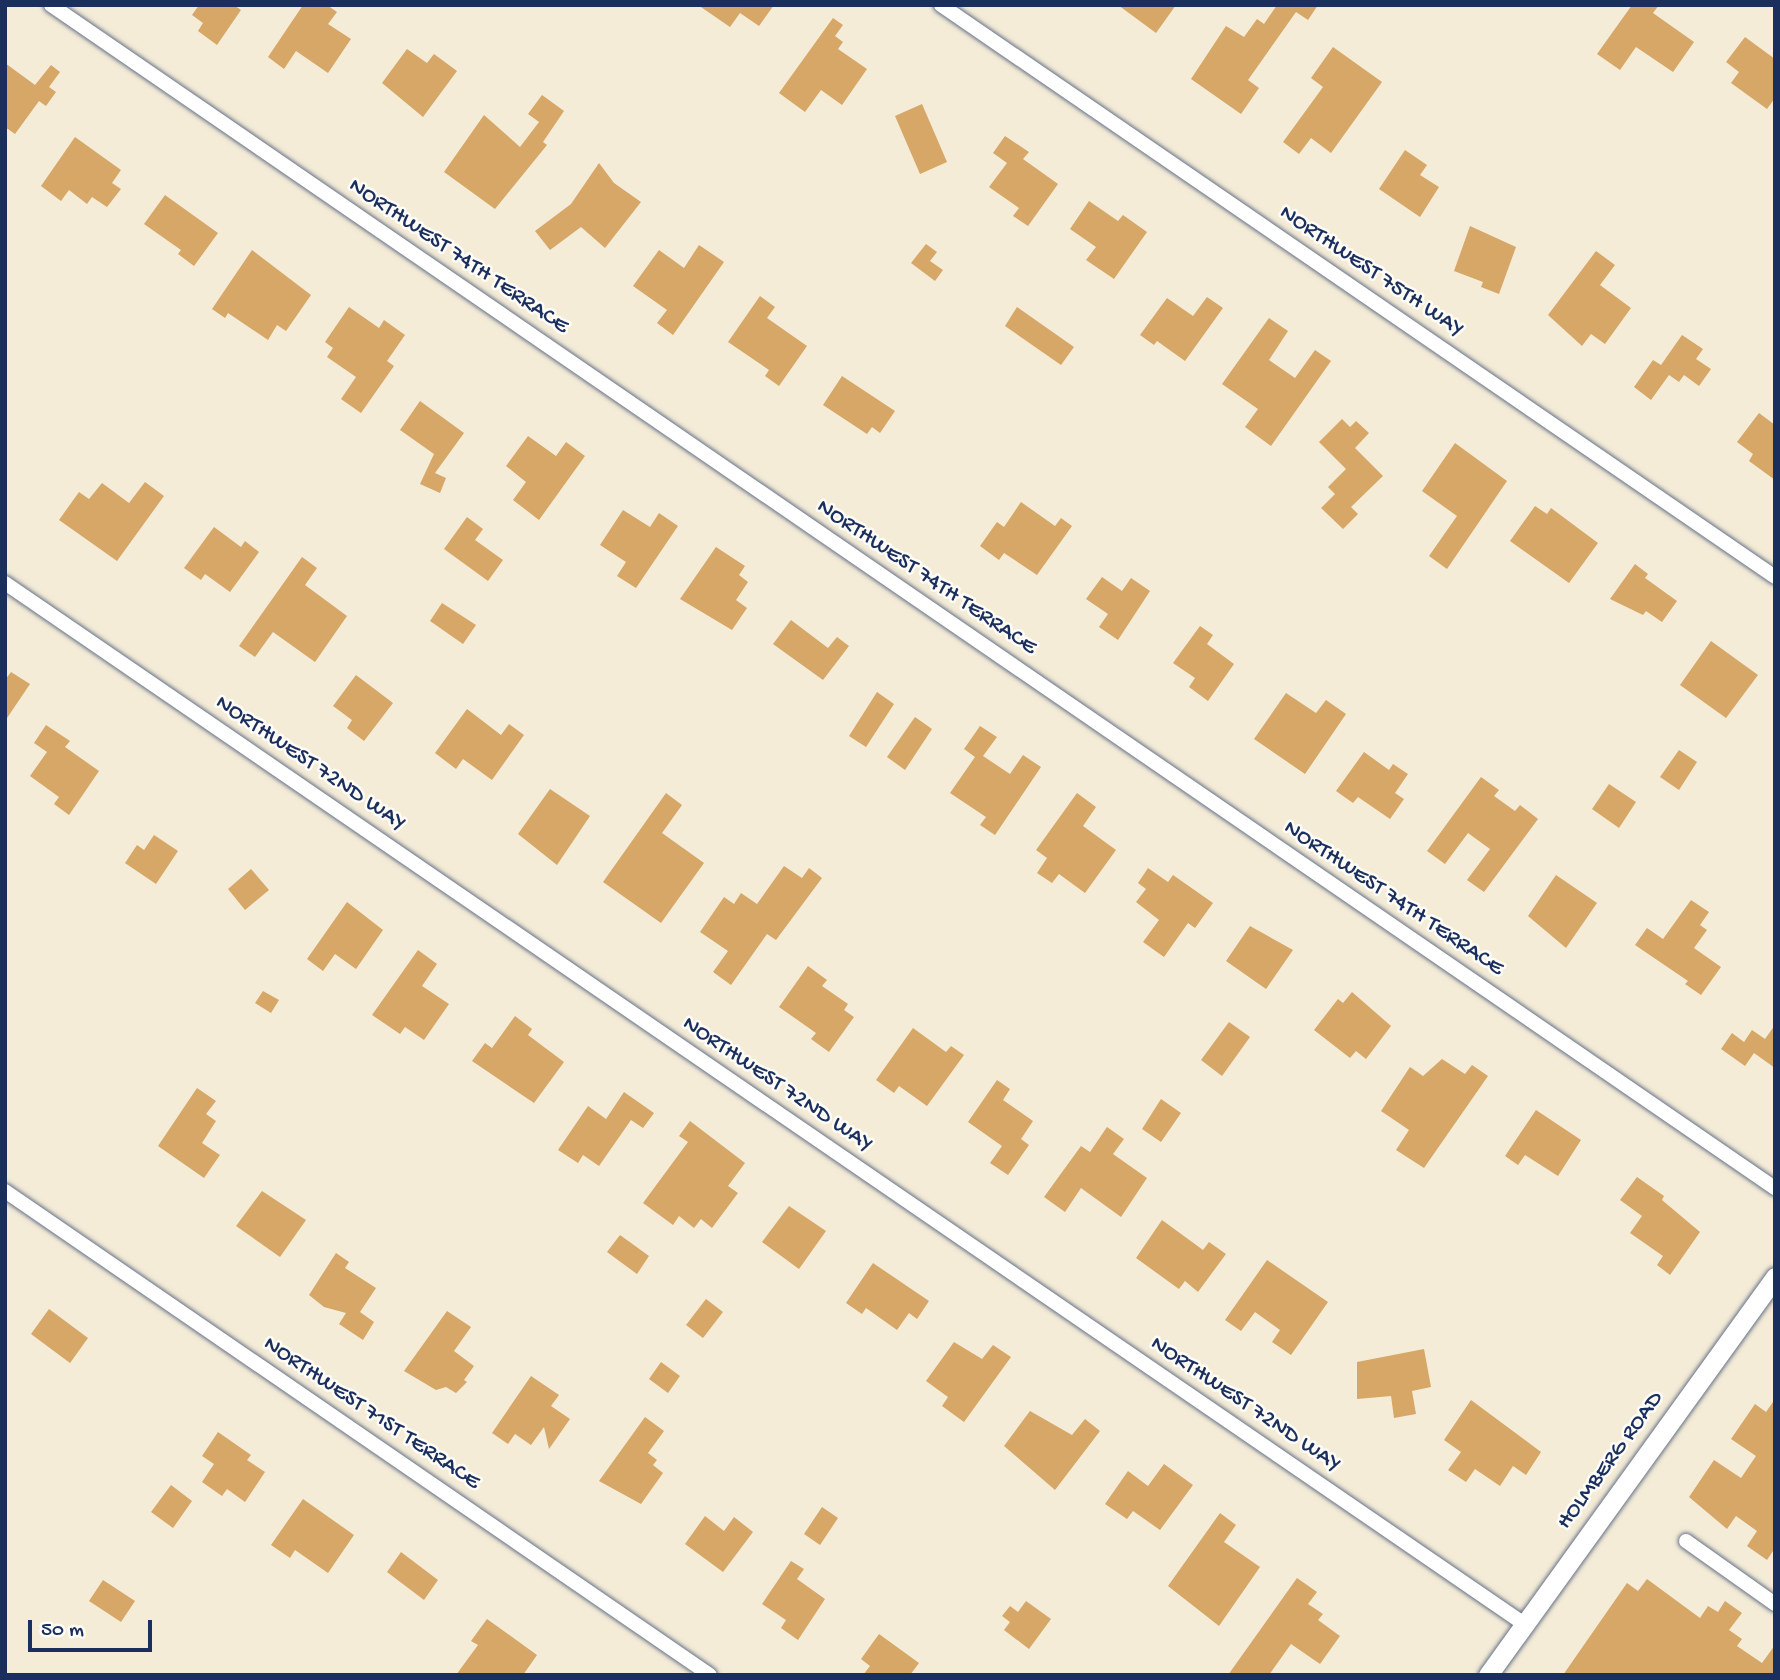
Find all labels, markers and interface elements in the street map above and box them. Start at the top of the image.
street label: NORTHWEST 74TH TERRACE [343,173,573,341]
street label: NORTHWEST 75TH WAY [1273,200,1469,344]
street label: NORTHWEST 74TH TERRACE [811,494,1041,662]
street label: NORTHWEST 72ND WAY [209,690,411,838]
street label: NORTHWEST 74TH TERRACE [1278,815,1508,983]
street label: NORTHWEST 72ND WAY [676,1011,878,1159]
street label: NORTHWEST 71ST TERRACE [257,1331,485,1497]
street label: NORTHWEST 72ND WAY [1144,1331,1346,1479]
street label: HOLMBERG ROAD [1552,1387,1670,1535]
scale bar [32,1606,156,1650]
text: 50 m [41,1619,84,1644]

